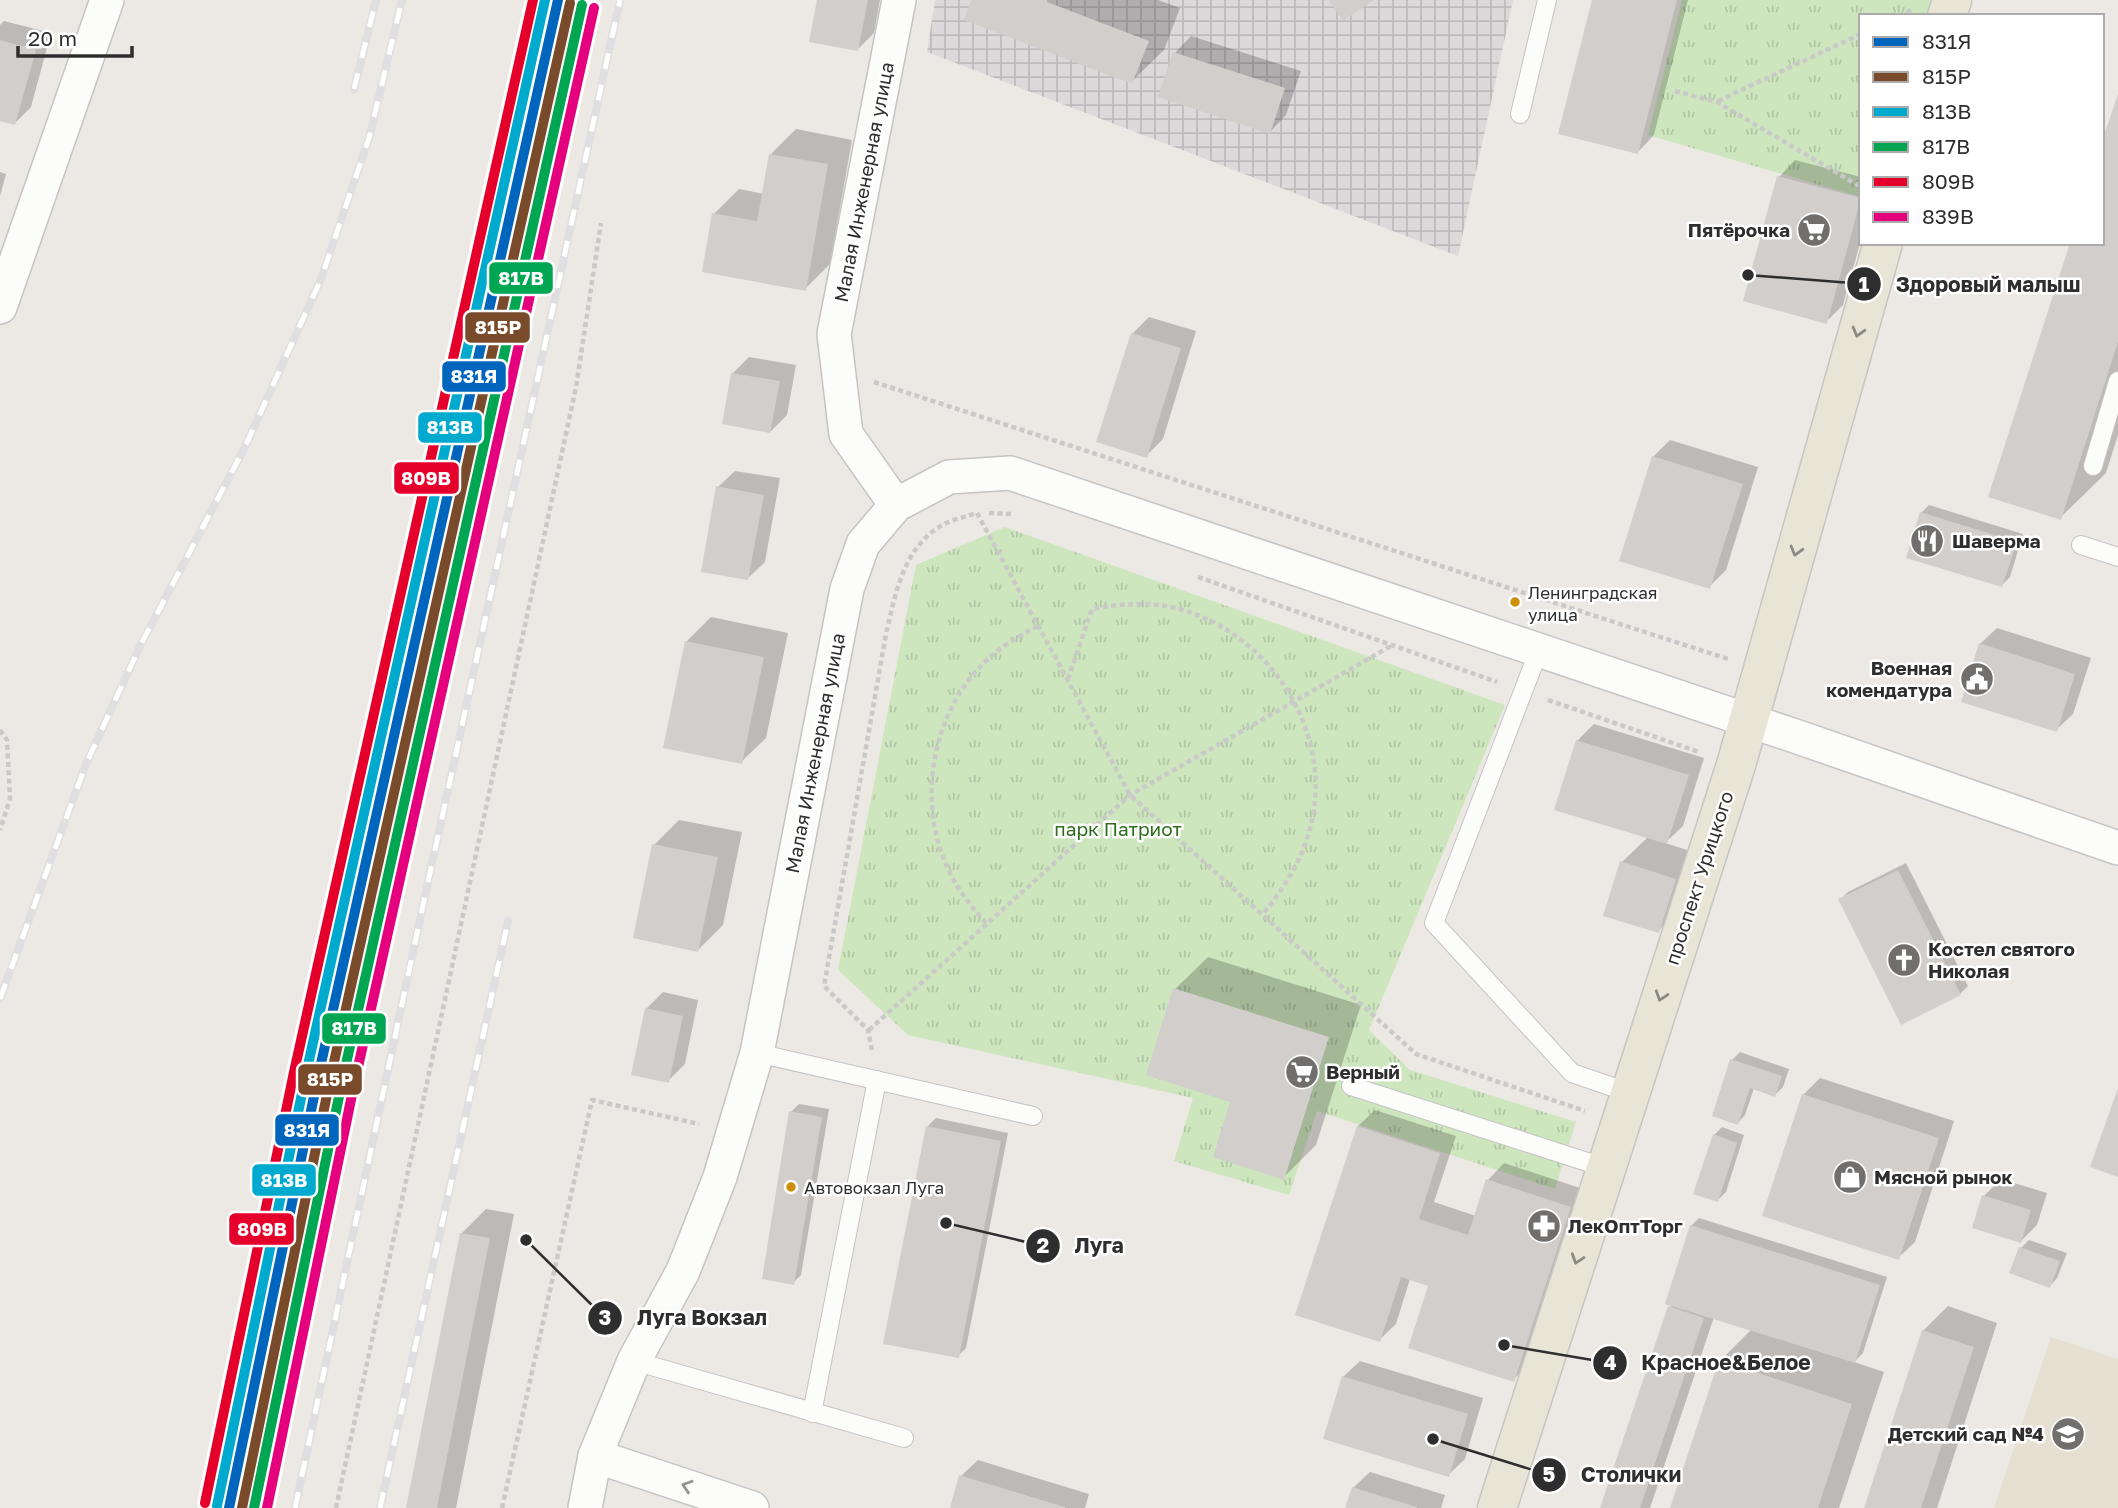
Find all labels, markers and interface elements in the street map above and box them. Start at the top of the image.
scale bar [18,14,131,58]
legend [1859,14,2104,245]
text: 20 m [28,25,77,51]
text: 831Я [1922,28,1972,54]
street label: Малая Инженерная улица [829,60,898,304]
text: 815Р [1922,63,1971,89]
text: 813В [1922,98,1971,124]
text: 817В [1922,133,1970,159]
text: 809В [1922,168,1975,194]
text: 839В [1922,203,1974,229]
supermarket icon: Пятёрочка [1795,211,1833,249]
place label: Пятёрочка [1688,218,1790,241]
line badge: 817В [488,261,554,295]
callout: Здоровый малыш [1846,263,2094,305]
text: 817В [498,266,544,289]
text: 1 [1859,271,1870,297]
text: Здоровый малыш [1896,271,2080,297]
line badge: 815Р [464,311,531,344]
text: 815Р [475,315,521,338]
one-way arrow [1851,326,1866,338]
line badge: 831Я [441,360,507,393]
text: 831Я [451,364,497,387]
line badge: 813В [417,411,483,444]
text: 813В [427,415,473,438]
line badge: 809В [393,461,460,495]
text: 809В [401,466,451,489]
restaurant icon: Шаверма [1908,522,1946,560]
place label: Шаверма [1952,529,2041,552]
one-way arrow [1789,545,1804,557]
place label: Ленинградская улица [1528,582,1657,625]
marker: Ленинградская улица [1508,595,1522,609]
street label: Малая Инженерная улица [780,631,849,875]
place label: Военная комендатура [1826,656,1952,701]
public building icon: Военная комендатура [1958,660,1996,698]
street label: проспект Урицкого [1660,788,1737,968]
park label: парк Патриот [1054,817,1182,840]
place label: Костел святого Николая [1928,937,2075,982]
church icon: Костел святого Николая [1885,941,1923,979]
one-way arrow [1655,989,1670,1001]
line badge: 817В [321,1012,387,1045]
text: 817В [331,1016,377,1039]
supermarket icon: Верный [1283,1053,1321,1091]
place label: Верный [1326,1060,1400,1083]
line badge: 815Р [297,1063,363,1096]
text: 815Р [307,1067,353,1090]
line badge: 831Я [274,1113,340,1147]
text: 831Я [284,1118,330,1141]
shop icon: Мясной рынок [1831,1158,1869,1196]
line badge: 813В [251,1163,317,1197]
place label: Мясной рынок [1874,1165,2012,1188]
text: 813В [261,1168,307,1191]
place label: Автовокзал Луга [804,1177,944,1198]
marker: Автовокзал Луга [784,1180,798,1194]
pharmacy icon: ЛекОптТорг [1525,1207,1563,1245]
line badge: 809В [228,1212,295,1246]
place label: ЛекОптТорг [1568,1214,1683,1237]
text: 809В [237,1217,287,1240]
callout: Луга [1025,1225,1138,1267]
text: 2 [1037,1232,1050,1258]
text: Луга [1074,1232,1124,1258]
one-way arrow [1570,1253,1585,1265]
callout: Луга Вокзал [588,1297,781,1339]
text: 3 [599,1304,611,1330]
text: Луга Вокзал [637,1304,767,1330]
callout: Красное&Белое [1592,1342,1824,1384]
text: 4 [1603,1349,1617,1375]
text: Красное&Белое [1641,1349,1811,1375]
school or university icon: Детский сад №4 [2049,1415,2087,1453]
place label: Детский сад №4 [1888,1422,2044,1445]
callout: Столички [1532,1454,1695,1496]
text: 5 [1543,1461,1556,1487]
text: Столички [1581,1461,1681,1487]
one-way arrow [682,1480,694,1495]

